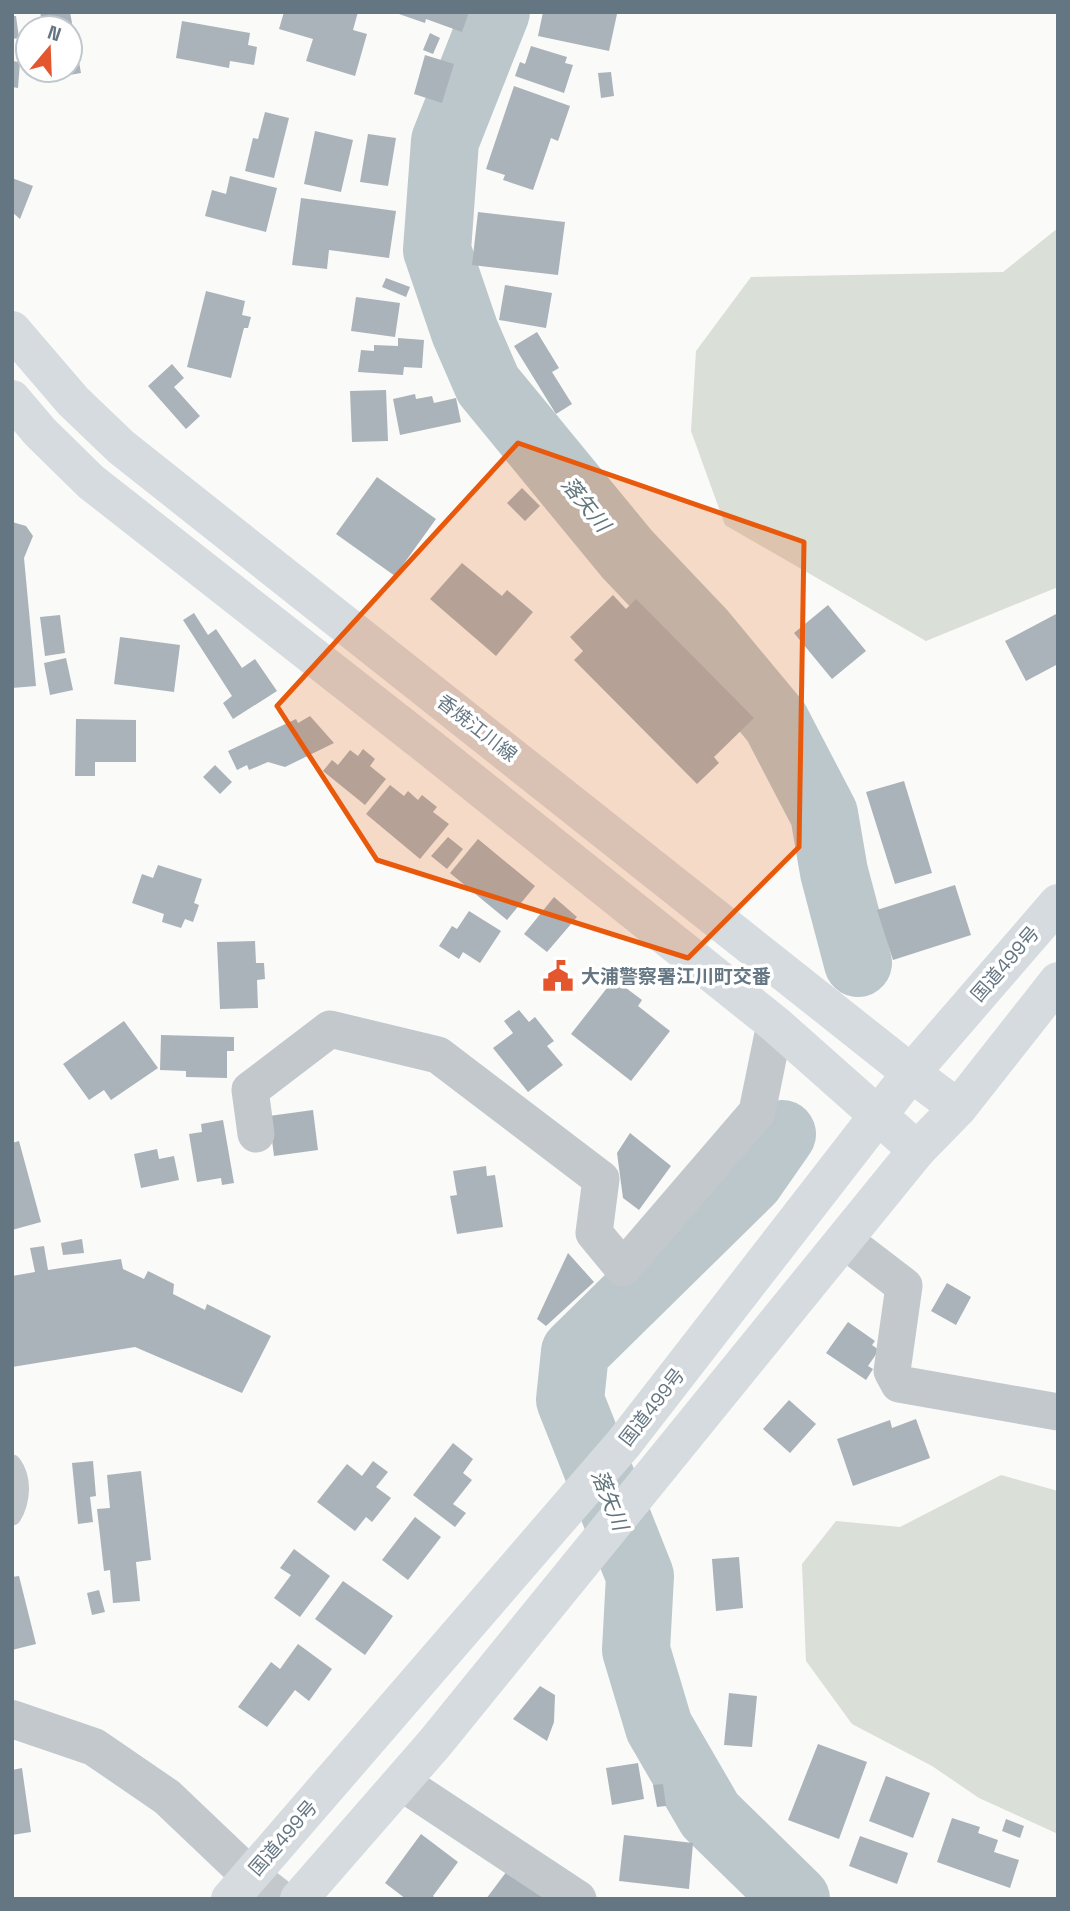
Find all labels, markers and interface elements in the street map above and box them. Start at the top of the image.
north arrow [14,14,84,84]
text: N [44,20,64,47]
water label: 落矢川 [556,471,618,539]
street label: 香焼江川線 [432,689,522,767]
street label: 国道499号 [965,921,1045,1007]
public building icon: 大浦警察署江川町交番 [541,959,575,993]
place label: 大浦警察署江川町交番 [581,964,771,989]
street label: 国道499号 [614,1363,690,1451]
water label: 落矢川 [586,1466,635,1536]
street label: 国道499号 [243,1795,323,1881]

